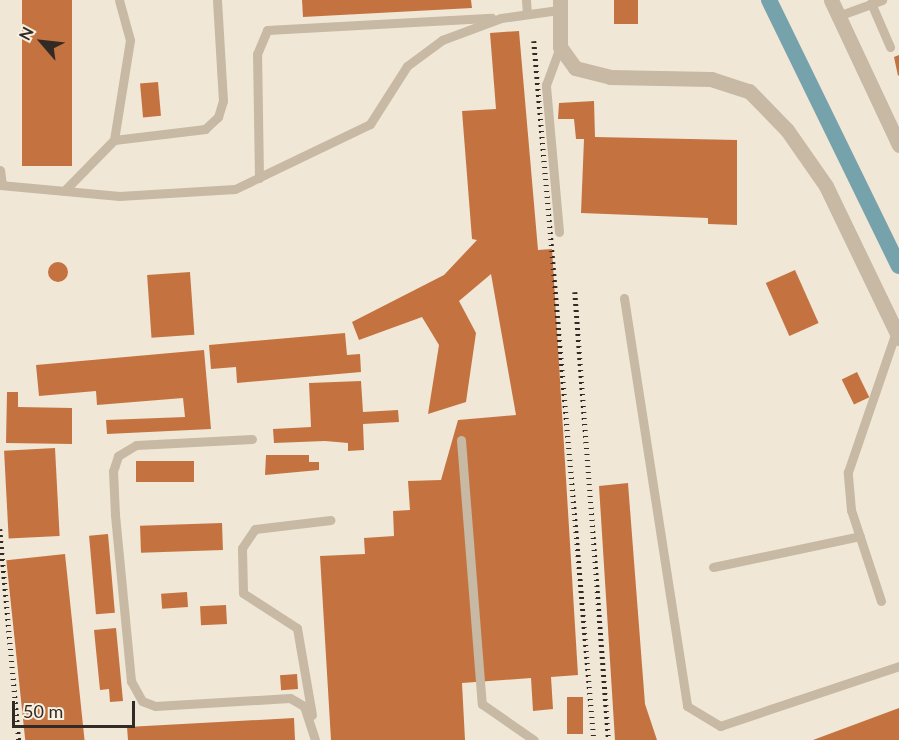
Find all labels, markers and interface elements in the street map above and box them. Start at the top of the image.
north arrow [12,12,72,72]
text: N [14,23,37,43]
scale bar [15,689,138,727]
text: 50 m [23,700,63,722]

